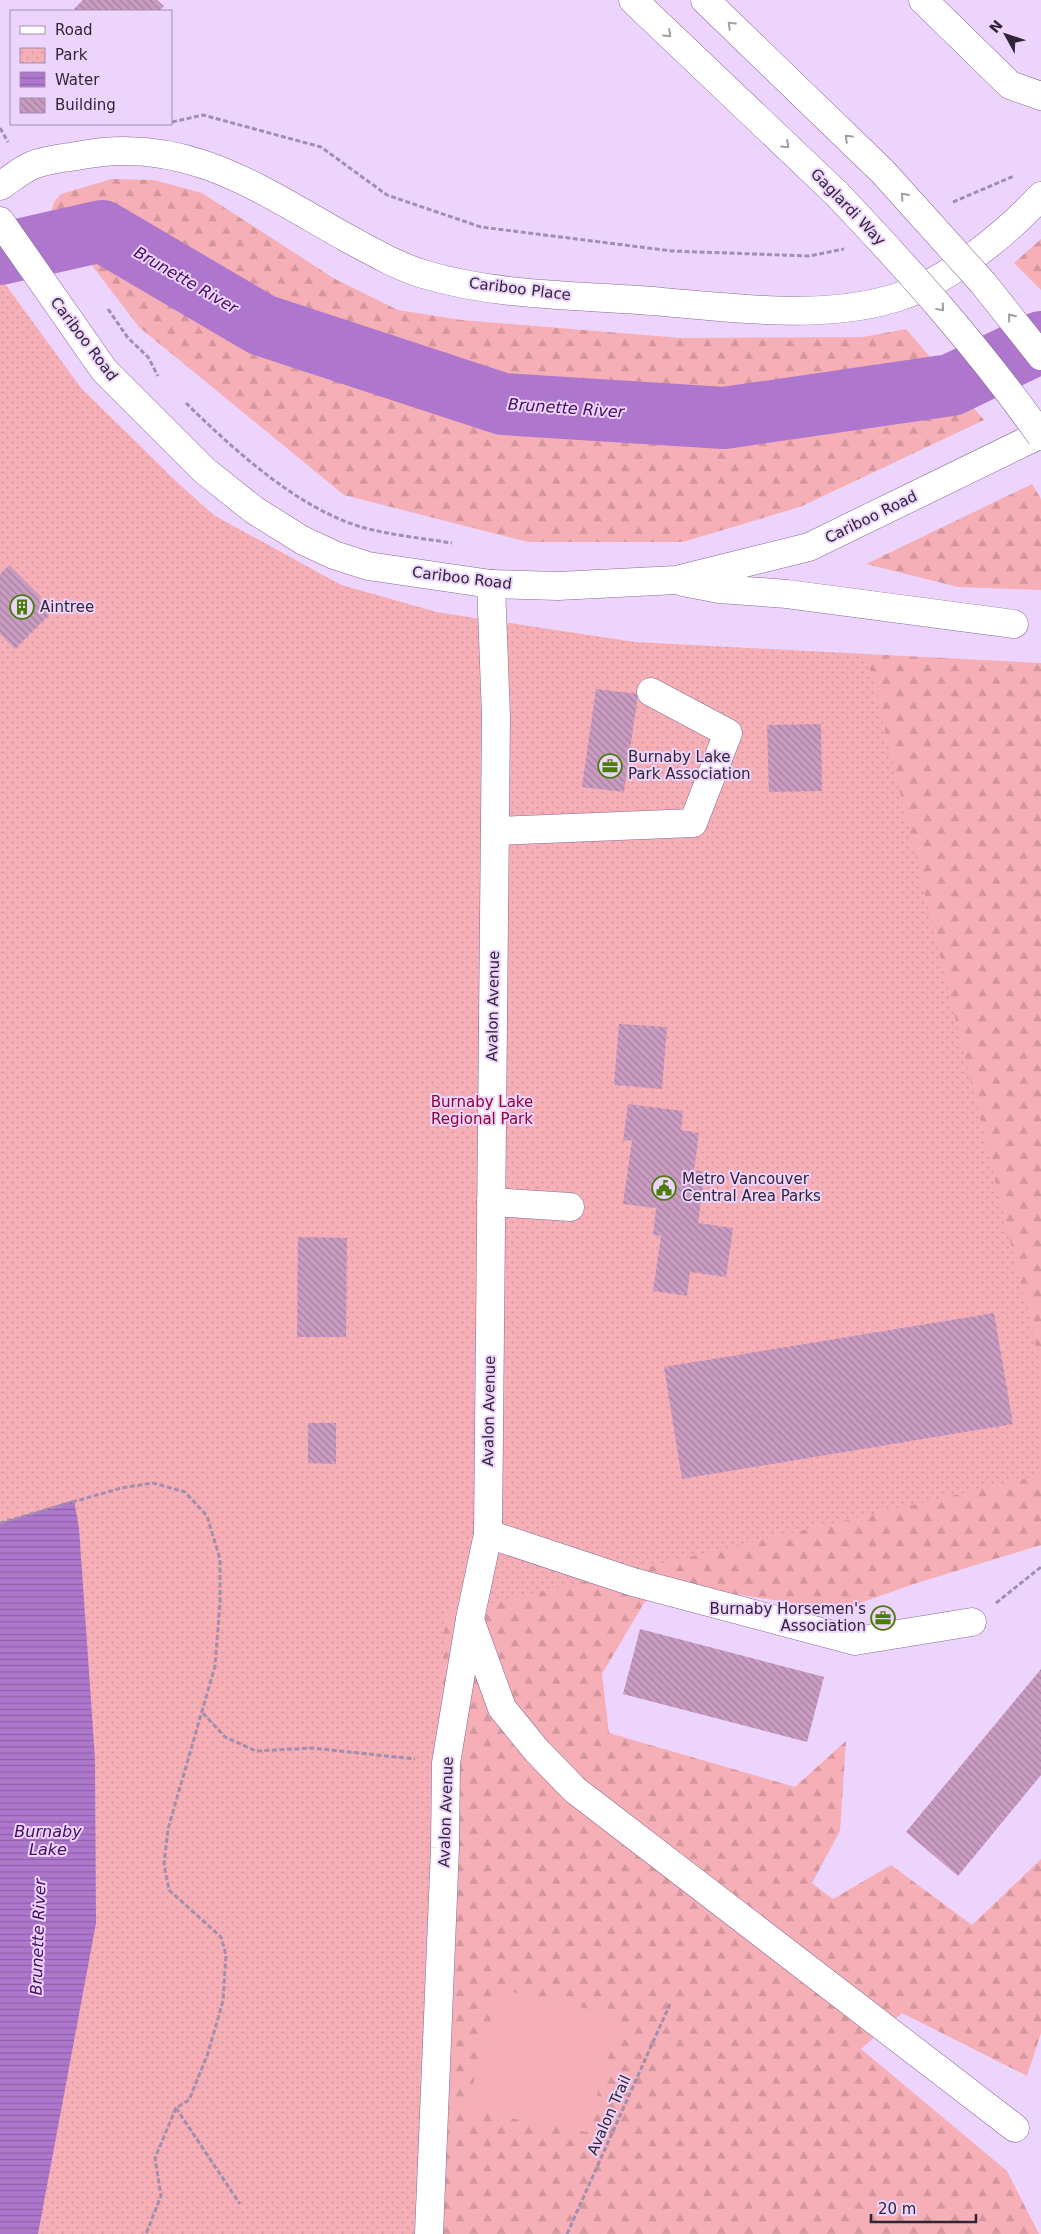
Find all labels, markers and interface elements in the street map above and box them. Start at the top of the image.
legend [10,10,172,125]
north arrow [981,10,1031,60]
text: N [986,17,1006,36]
text: Road [55,21,93,39]
one-way arrow [728,22,737,31]
one-way arrow [662,28,671,37]
text: Park [55,46,88,64]
text: Water [55,71,100,89]
text: Building [55,96,116,114]
one-way arrow [844,135,853,144]
one-way arrow [780,139,789,148]
street label: Gaglardi Way [807,165,889,249]
one-way arrow [901,192,910,201]
water label: Brunette River [131,243,242,318]
street label: Cariboo Place [468,274,572,304]
street label: Cariboo Road [47,294,121,384]
one-way arrow [935,302,944,311]
one-way arrow [1008,314,1017,323]
water label: Brunette River [507,394,626,422]
street label: Cariboo Road [822,487,920,547]
street label: Cariboo Road [411,563,513,593]
building icon: Aintree [9,594,35,620]
place label: Aintree [40,598,94,616]
place label: Burnaby Lake Park Association [628,748,751,783]
office icon: Burnaby Lake Park Association [597,753,623,779]
street label: Avalon Avenue [483,950,503,1062]
park label: Burnaby Lake Regional Park [431,1093,533,1128]
place label: Metro Vancouver Central Area Parks [682,1170,821,1205]
public building icon: Metro Vancouver Central Area Parks [651,1175,677,1201]
street label: Avalon Avenue [479,1355,499,1467]
place label: Burnaby Horsemen's Association [709,1600,866,1635]
office icon: Burnaby Horsemen's Association [870,1605,896,1631]
street label: Avalon Avenue [435,1756,457,1868]
water label: Burnaby Lake [14,1822,82,1859]
water label: Brunette River [26,1877,50,1996]
street label: Avalon Trail [583,2072,635,2158]
scale bar [871,2192,976,2224]
text: 20 m [878,2200,916,2218]

